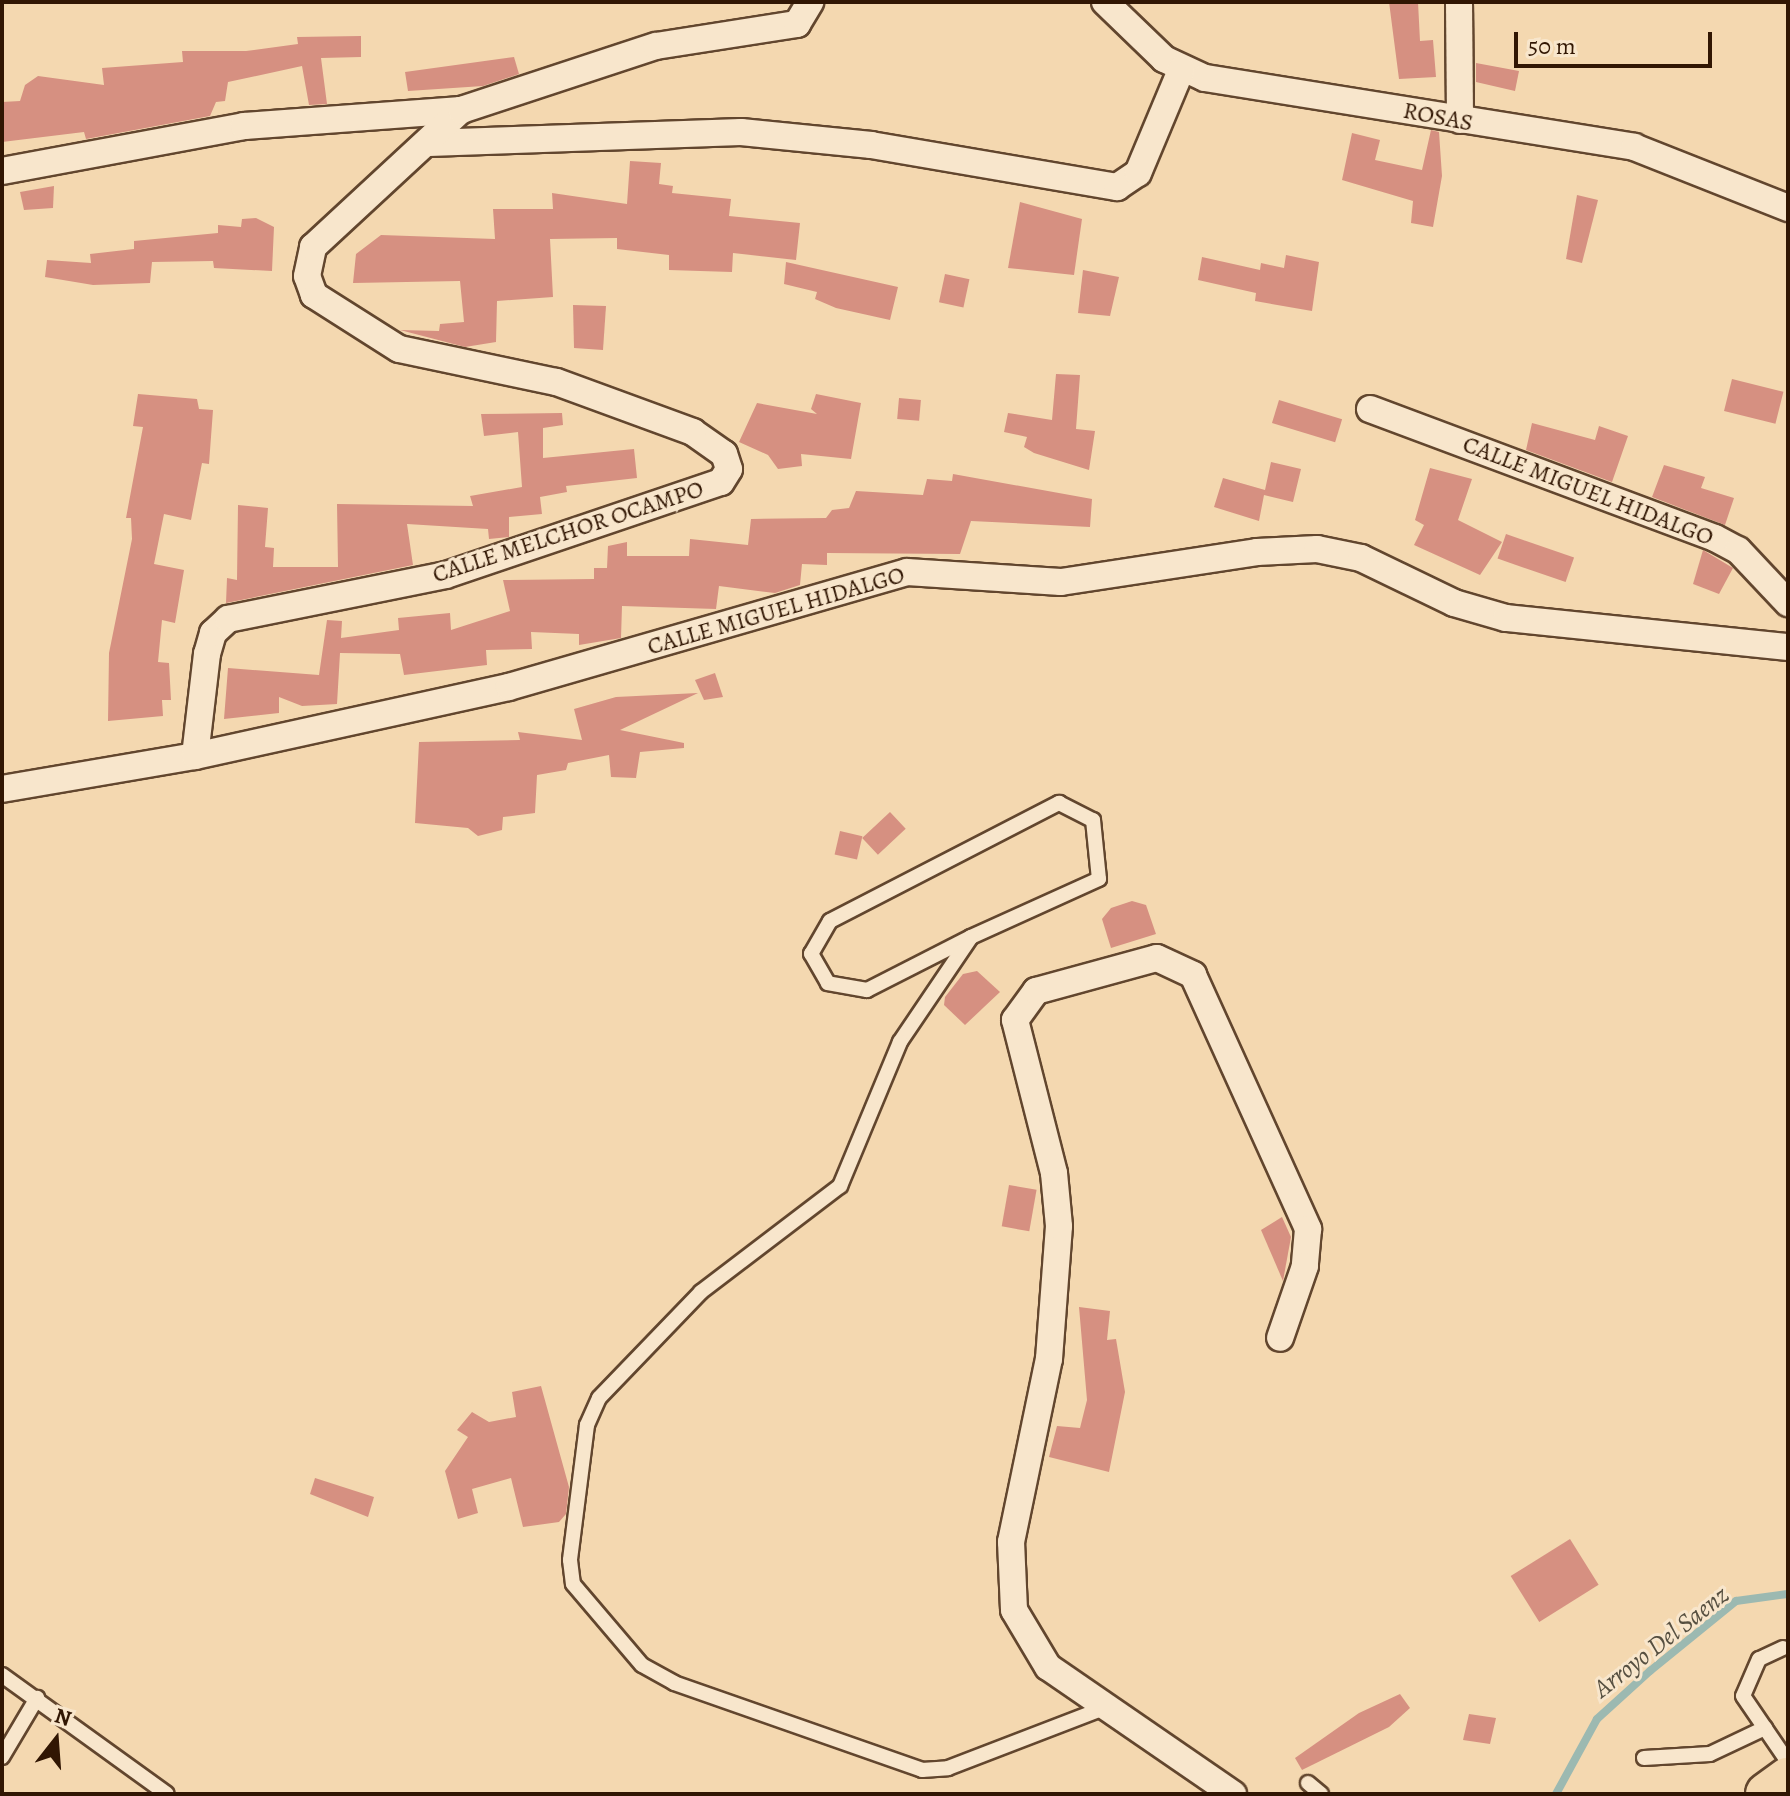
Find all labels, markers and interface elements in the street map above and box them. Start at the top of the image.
scale bar [1518,16,1716,66]
text: 50 m [1528,30,1576,62]
street label: ROSAS [1401,96,1475,138]
street label: CALLE MIGUEL HIDALGO [1459,430,1717,552]
street label: CALLE MELCHOR OCAMPO [429,475,707,589]
street label: CALLE MIGUEL HIDALGO [644,560,908,662]
water label: Arroyo Del Saenz [1587,1580,1735,1704]
north arrow [16,1700,96,1780]
text: N [51,1700,75,1734]

